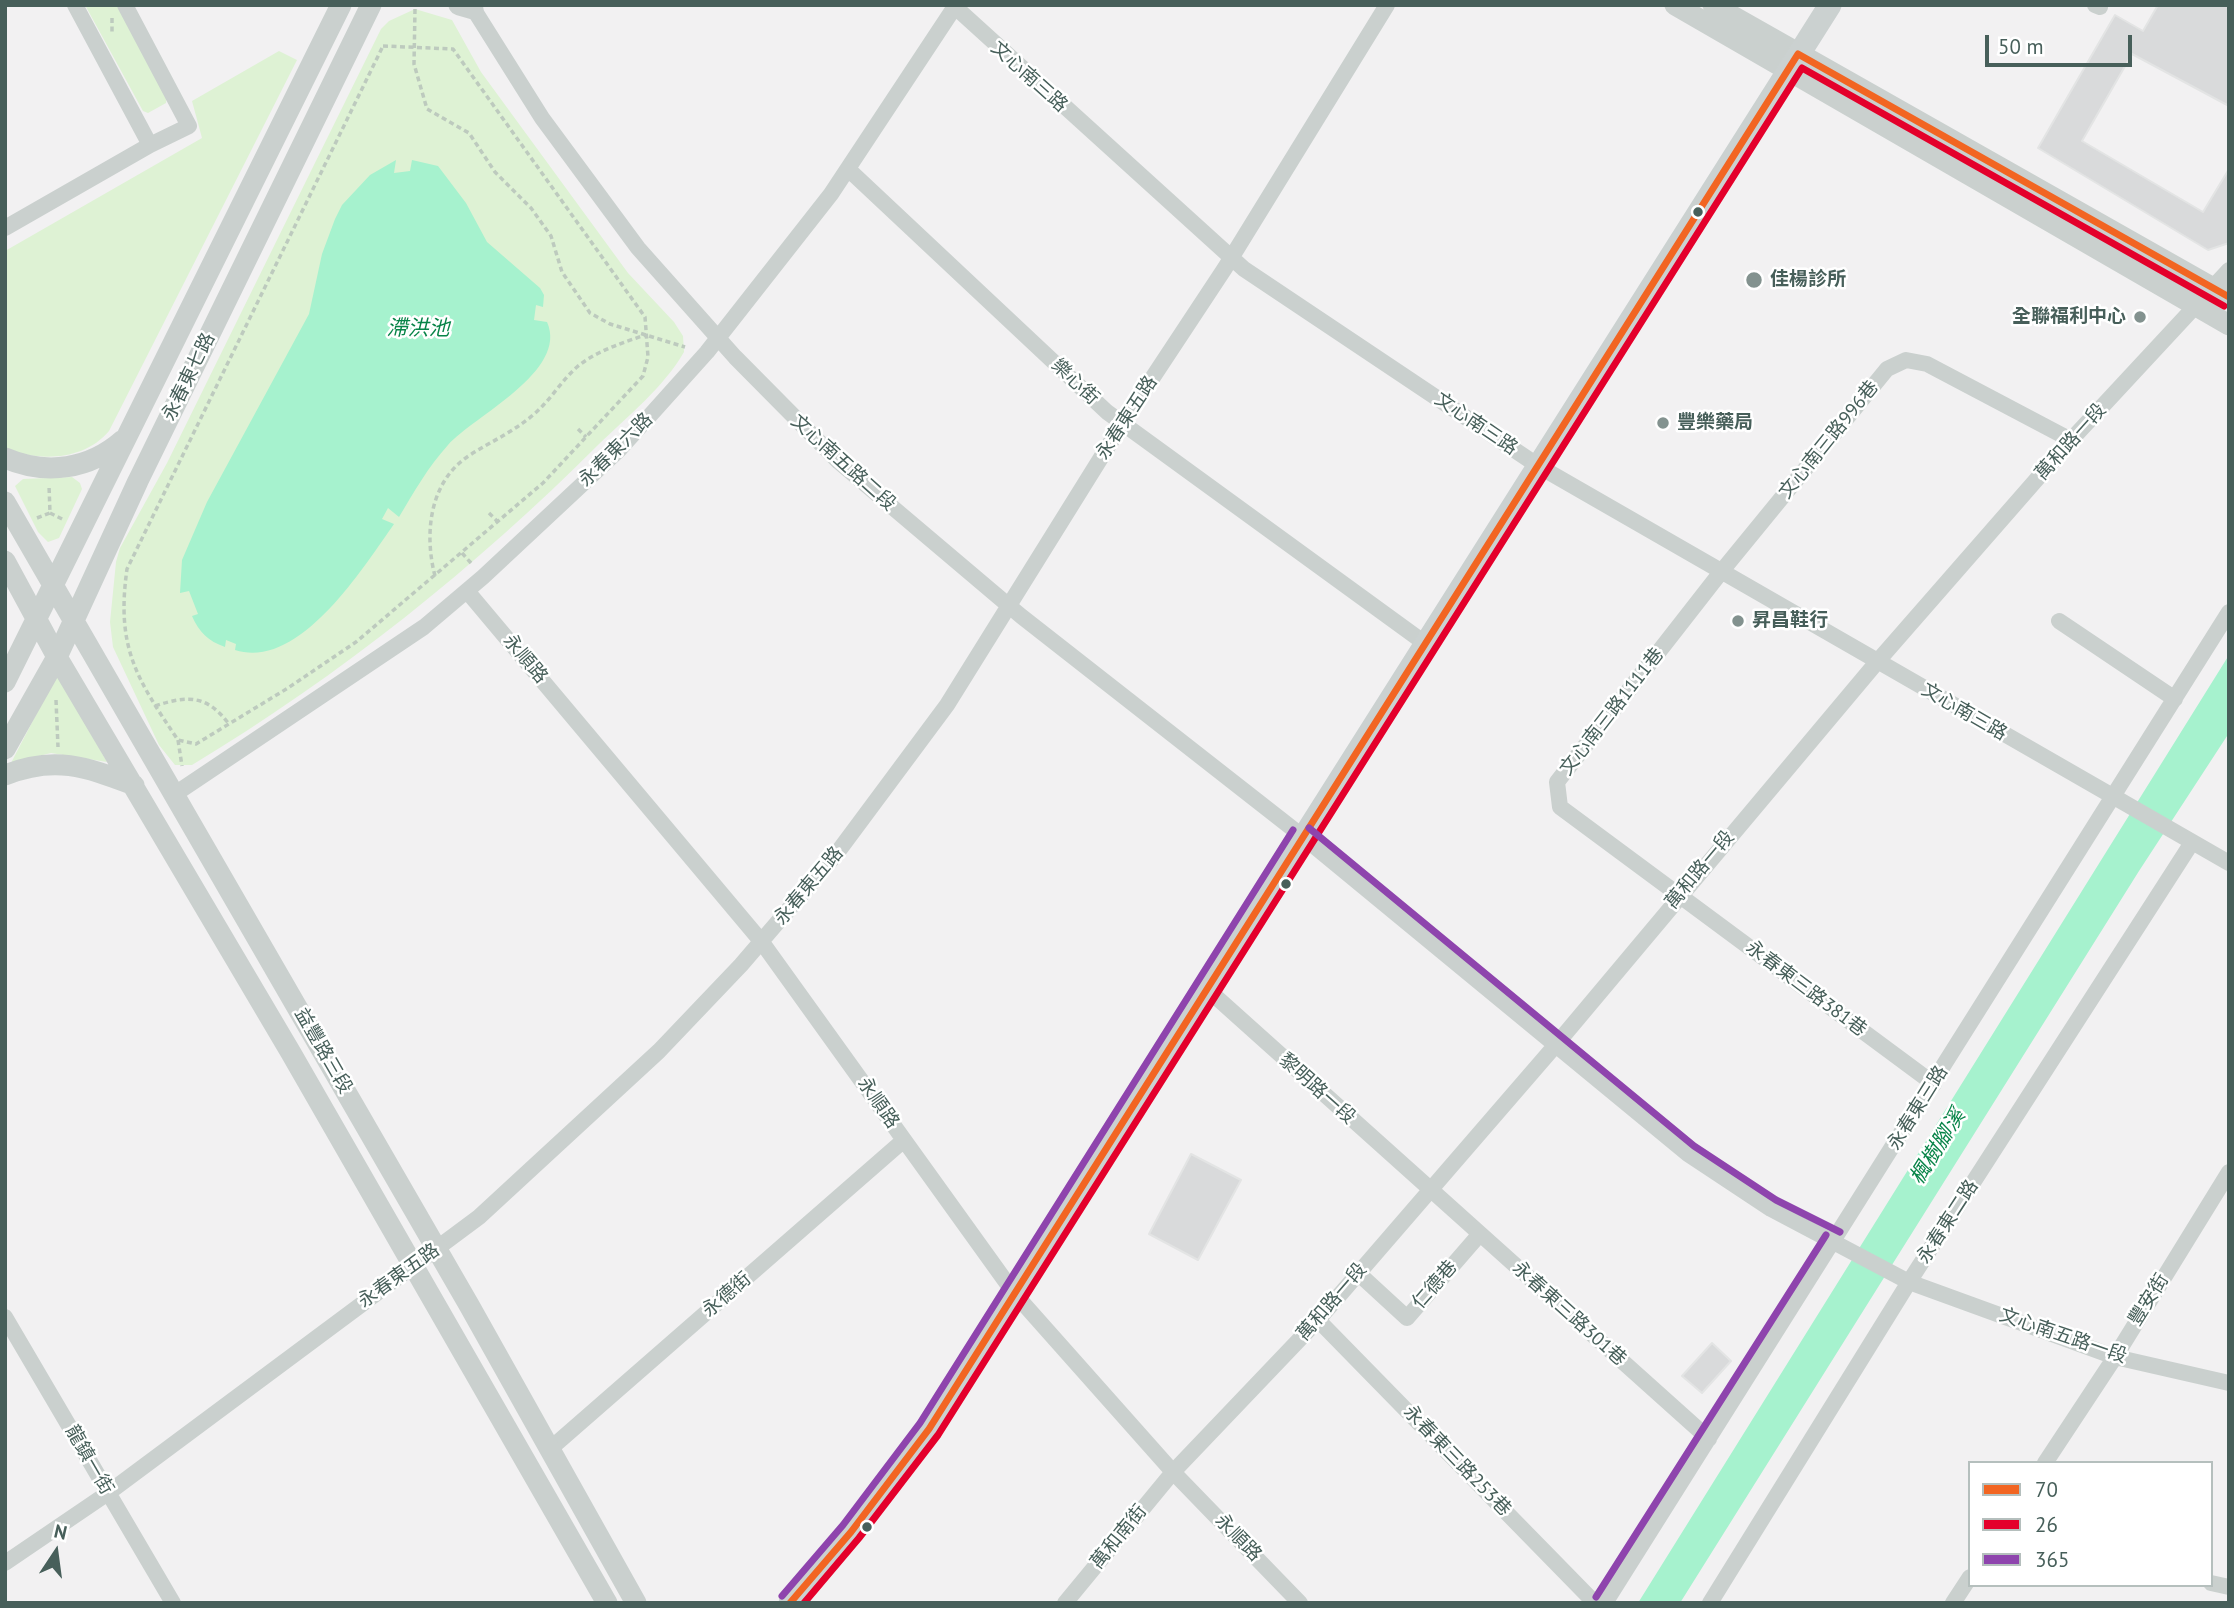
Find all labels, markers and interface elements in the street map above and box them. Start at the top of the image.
scale bar [1989,21,2136,65]
text: 50 m [1998,33,2044,60]
street label: 文心南三路 [986,37,1072,117]
unlabelled marker [1691,205,1705,219]
place label: 佳楊診所 [1770,269,1846,291]
marker: 佳楊診所 [1744,270,1764,290]
place label: 全聯福利中心 [2012,306,2126,328]
marker: 全聯福利中心 [2132,309,2148,325]
water label: 滯洪池 [387,316,449,342]
street label: 永春東七路 [158,329,220,425]
street label: 樂心街 [1046,354,1104,410]
street label: 永春東五路 [1092,372,1162,464]
street label: 文心南三路996巷 [1774,376,1884,504]
street label: 文心南三路 [1430,388,1522,460]
street label: 萬和路一段 [2031,399,2111,485]
street label: 永春東六路 [574,408,658,492]
street label: 文心南五路二段 [786,410,900,516]
place label: 豐樂藥局 [1677,412,1753,434]
marker: 豐樂藥局 [1655,415,1671,431]
place label: 昇昌鞋行 [1752,610,1828,632]
marker: 昇昌鞋行 [1730,613,1746,629]
street label: 永順路 [498,630,552,688]
street label: 文心南三路1111巷 [1555,644,1669,780]
street label: 文心南三路 [1917,678,2011,746]
street label: 萬和路一段 [1661,826,1739,914]
street label: 永春東五路 [770,842,848,930]
unlabelled marker [1279,877,1293,891]
street label: 永春東三路381巷 [1741,936,1871,1042]
street label: 益豐路三段 [289,1004,357,1098]
street label: 黎明路一段 [1274,1049,1360,1129]
street label: 永春東三路 [1883,1062,1953,1154]
street label: 永順路 [852,1073,904,1133]
water label: 楓樹腳溪 [1905,1105,1971,1189]
street label: 永春東二路 [1913,1176,1983,1268]
street label: 永春東五路 [354,1239,444,1313]
street label: 仁德巷 [1408,1256,1462,1314]
street label: 永春東三路301巷 [1507,1257,1631,1371]
street label: 萬和路一段 [1292,1259,1372,1345]
street label: 永德街 [698,1268,756,1322]
street label: 豐安街 [2124,1270,2174,1330]
street label: 文心南五路一段 [1996,1304,2130,1368]
street label: 永春東三路253巷 [1398,1401,1516,1521]
street label: 龍鎮一街 [60,1421,118,1499]
legend [1968,1461,2213,1587]
text: 70 [2035,1476,2058,1503]
street label: 萬和南街 [1086,1500,1152,1574]
street label: 永順路 [1210,1510,1266,1566]
text: 26 [2035,1511,2058,1538]
north arrow [21,1517,91,1587]
text: N [52,1518,69,1545]
unlabelled marker [860,1520,874,1534]
text: 365 [2035,1546,2069,1573]

